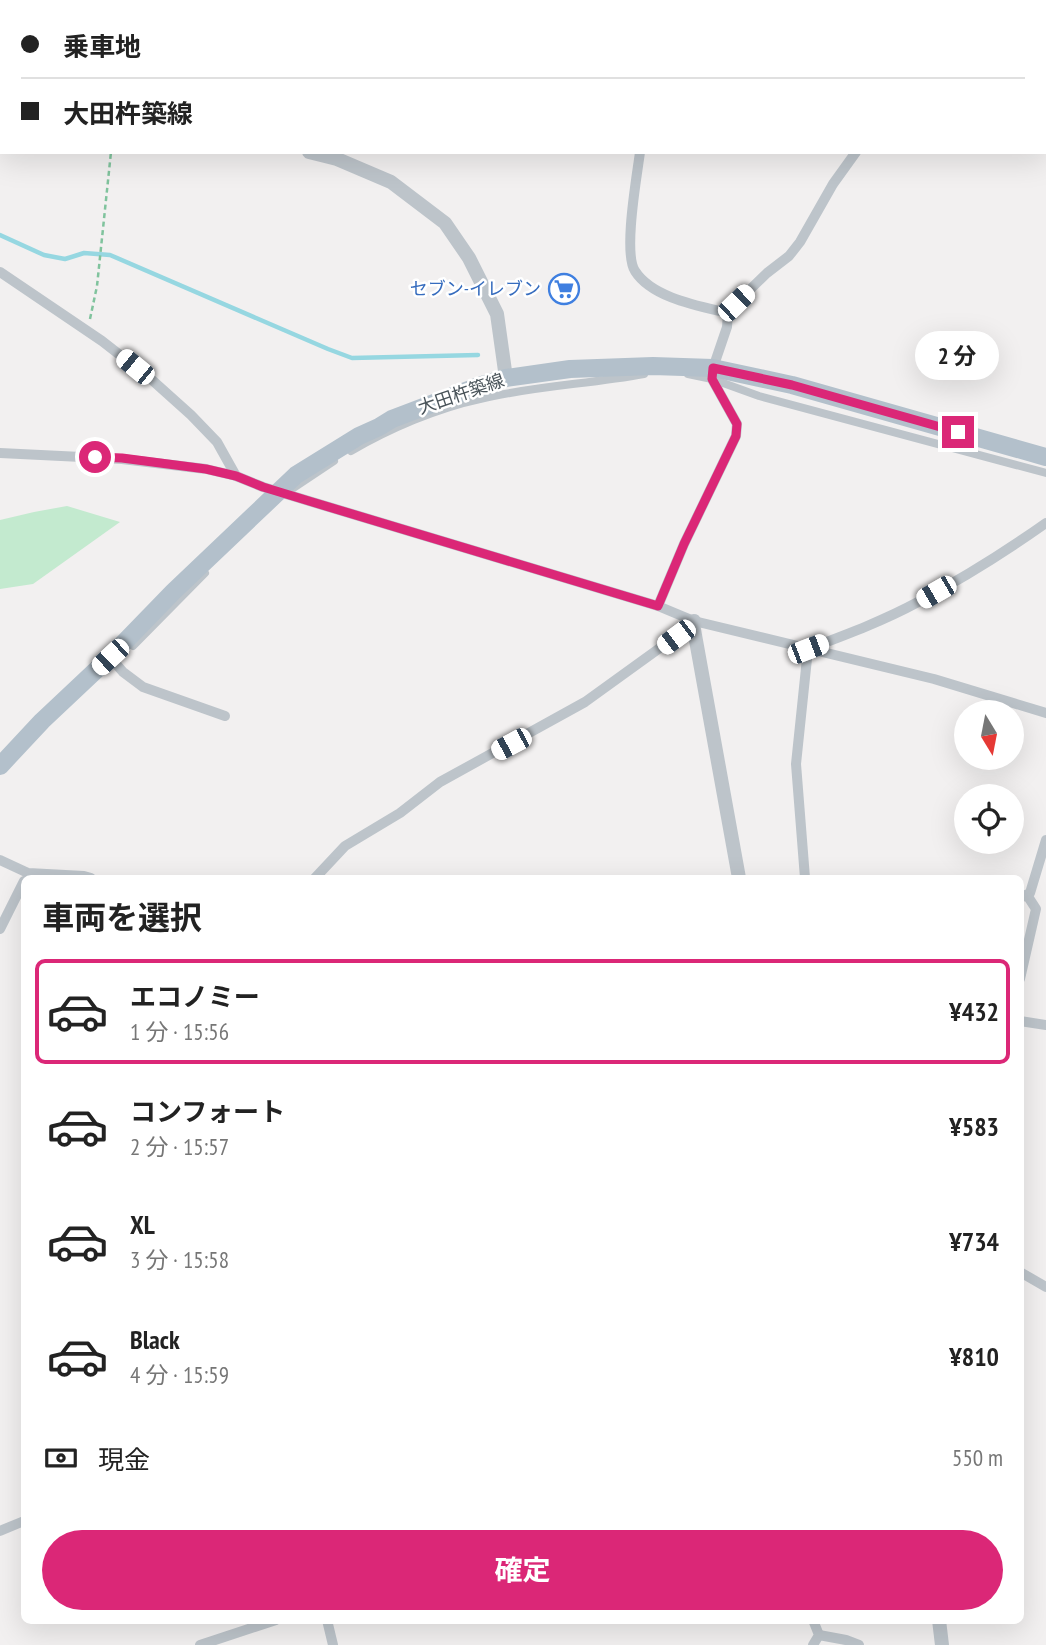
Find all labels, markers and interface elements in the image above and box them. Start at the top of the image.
text: 乗車地 [63,30,141,63]
text: 大田杵築線 [63,97,193,130]
supermarket icon: セブン-イレブン [547,272,581,306]
place label: セブン-イレブン [410,277,541,300]
car [714,281,759,325]
callout: 2 分 [916,330,1000,380]
text: 2 分 [938,341,976,370]
car [113,346,158,388]
street label: 大田杵築線 [415,368,507,419]
route end [942,416,974,448]
route start [79,441,111,473]
car [913,572,960,612]
car [653,616,700,658]
car [785,632,832,666]
car [88,635,133,679]
north arrow [954,700,1024,770]
map controls [954,700,1024,854]
car [488,725,535,763]
button: locate [954,784,1024,854]
text: 車両を選択 [42,896,202,938]
icon: car [46,980,109,1043]
text: エコノミー [130,980,260,1013]
text: ¥432 [949,995,999,1028]
text: 1 分 · 15:56 [130,1017,229,1046]
icon: car [46,1095,109,1158]
text: コンフォート [130,1095,285,1128]
text: ¥583 [949,1110,999,1143]
text: 2 分 · 15:57 [130,1132,229,1161]
text: XL [130,1208,155,1241]
icon: car [46,1210,109,1273]
text: ¥734 [949,1225,999,1258]
text: 3 分 · 15:58 [130,1245,229,1274]
text: Black [130,1323,180,1356]
icon: car [46,1325,109,1388]
text: ¥810 [949,1340,999,1373]
text: 4 分 · 15:59 [130,1360,229,1389]
icon: cash [42,1439,80,1477]
text: 現金 [98,1443,150,1476]
text: 550 m [952,1443,1003,1472]
button: 確定 [42,1530,1003,1610]

